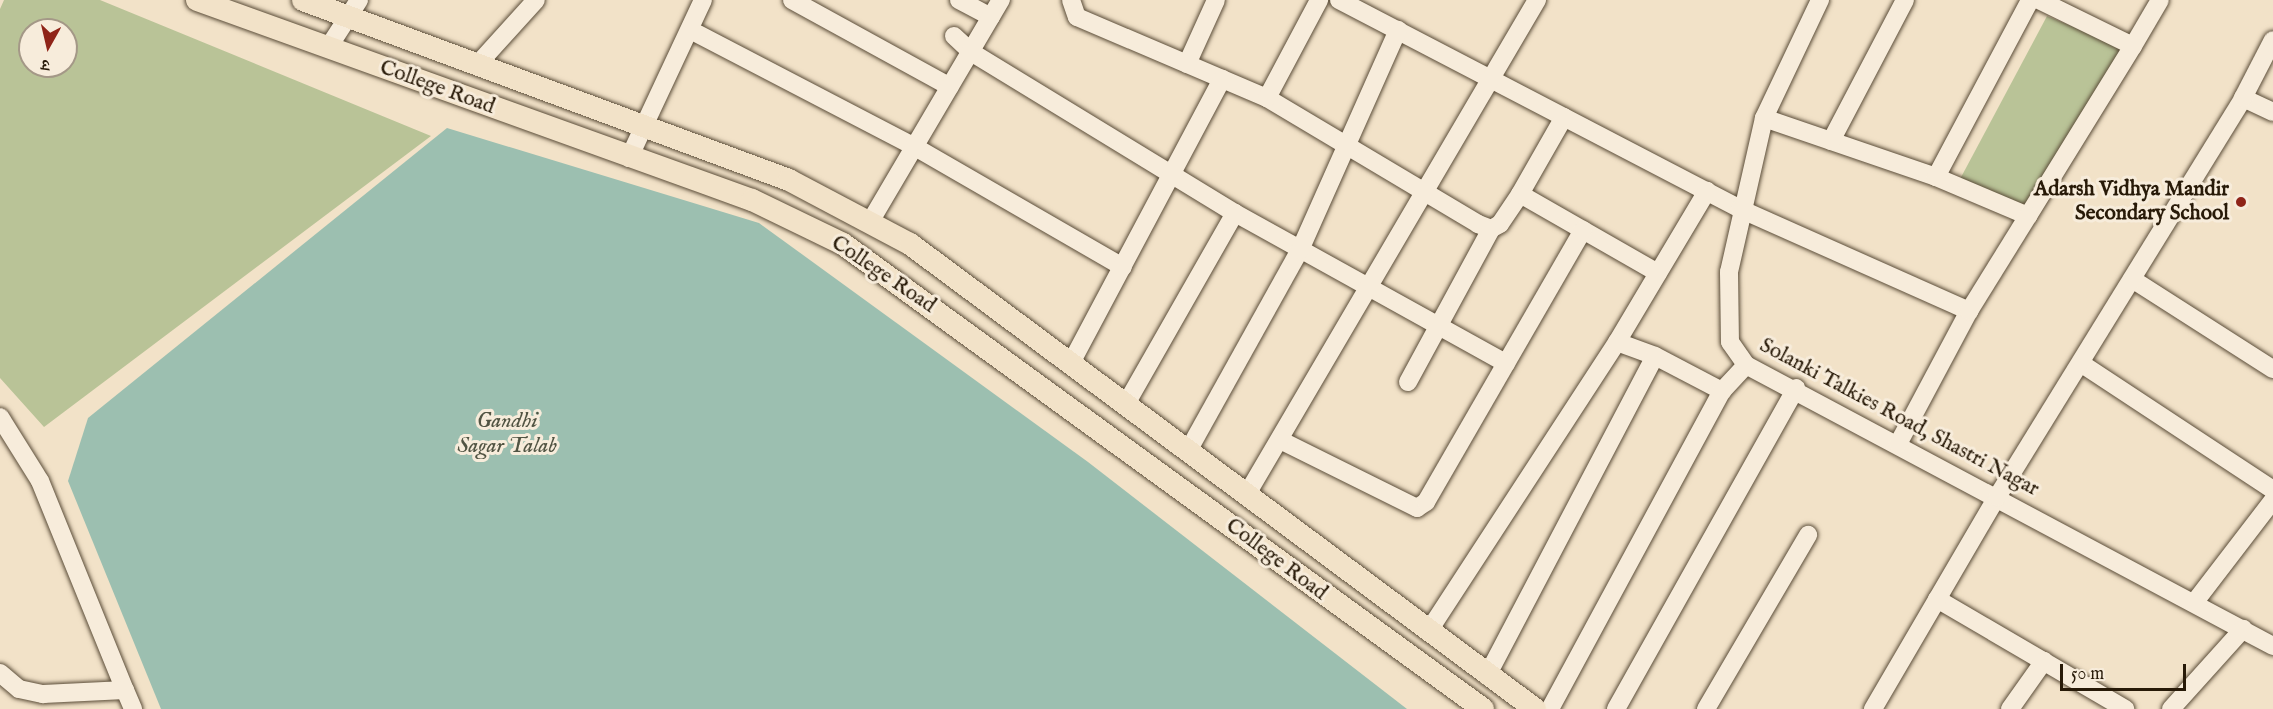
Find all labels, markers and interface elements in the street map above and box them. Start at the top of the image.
north arrow [18,18,78,78]
text: उ [40,53,51,74]
street label: College Road [376,56,498,120]
place label: Adarsh Vidhya Mandir Secondary School [2034,177,2229,227]
marker: Adarsh Vidhya Mandir Secondary School [2234,195,2248,209]
street label: College Road [826,231,940,319]
street label: Solanki Talkies Road, Shastri Nagar [1755,333,2043,503]
water label: Gandhi Sagar Talab [457,408,557,460]
street label: College Road [1220,514,1332,606]
scale bar [2063,652,2189,690]
text: 50 m [2071,663,2104,686]

